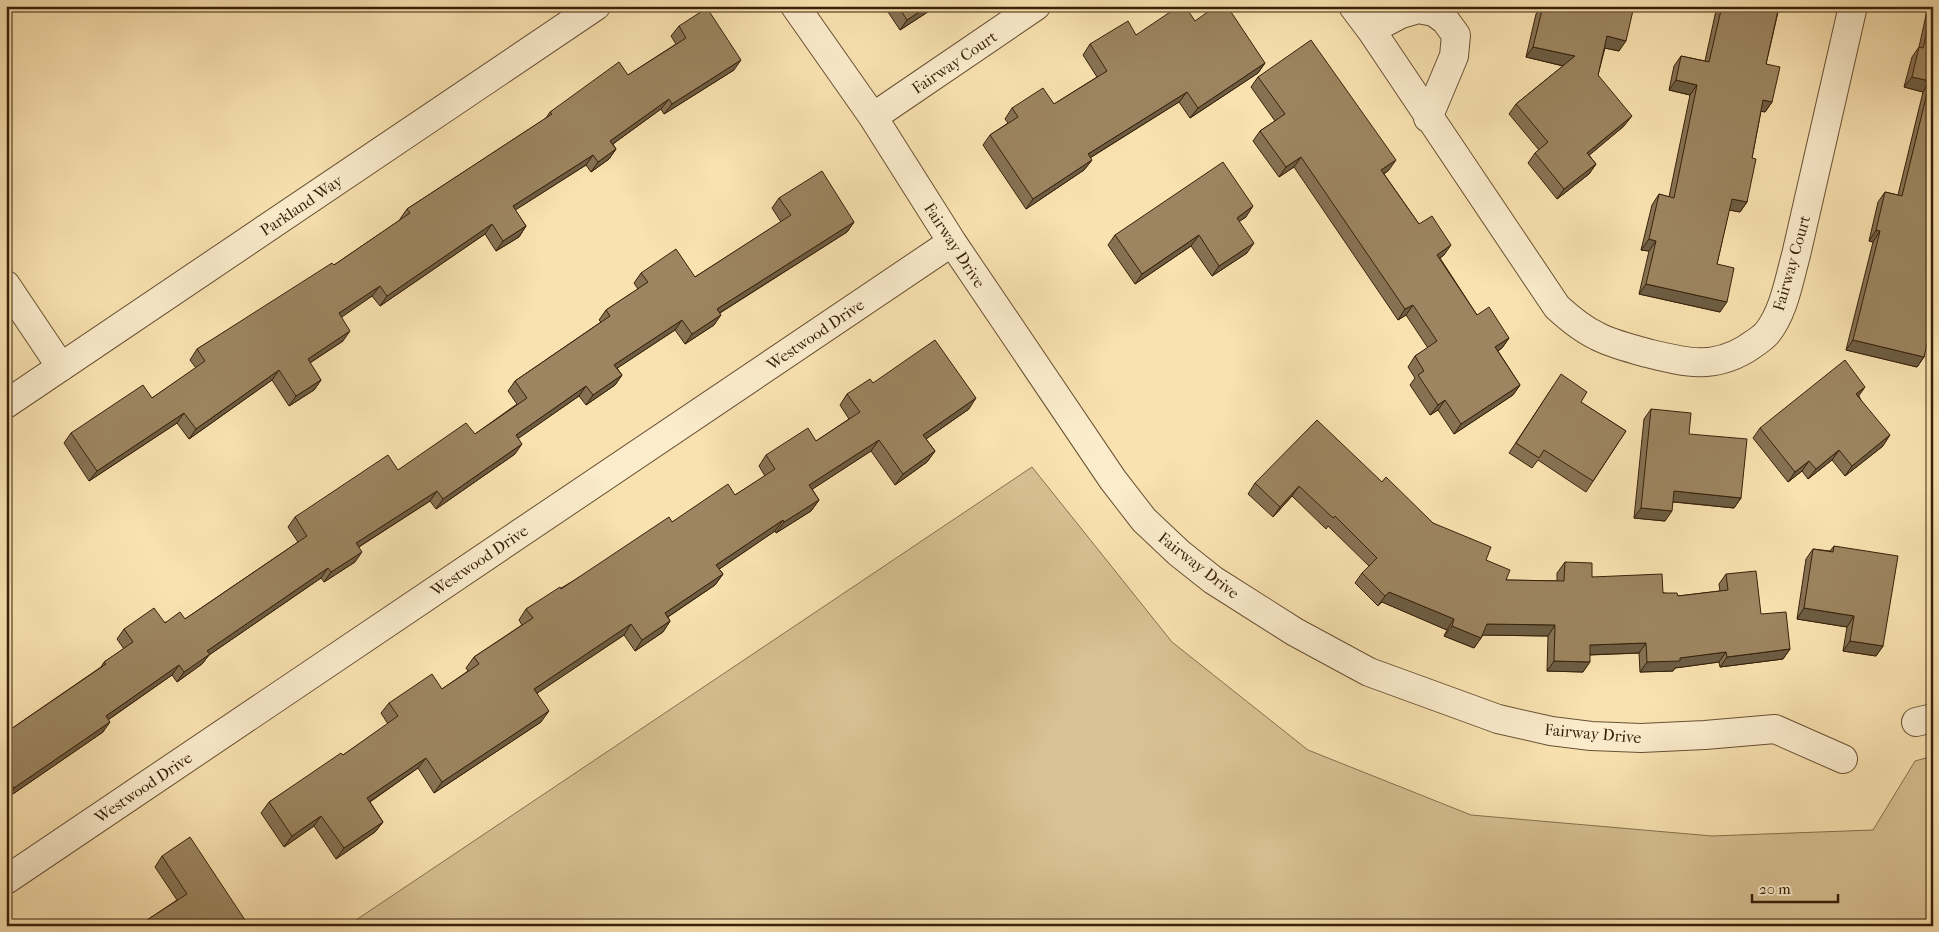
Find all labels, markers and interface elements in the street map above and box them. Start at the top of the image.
street label: Fairway Court [908,27,1001,98]
street label: Parkland Way [256,171,346,240]
street label: Fairway Drive [920,199,989,291]
street label: Fairway Court [1769,213,1814,313]
street label: Westwood Drive [762,295,868,375]
street label: Westwood Drive [426,521,532,601]
street label: Fairway Drive [1154,528,1243,603]
street label: Fairway Drive [1544,720,1642,747]
street label: Westwood Drive [90,748,196,828]
scale bar [1752,872,1838,904]
text: 20 m [1759,880,1791,898]

